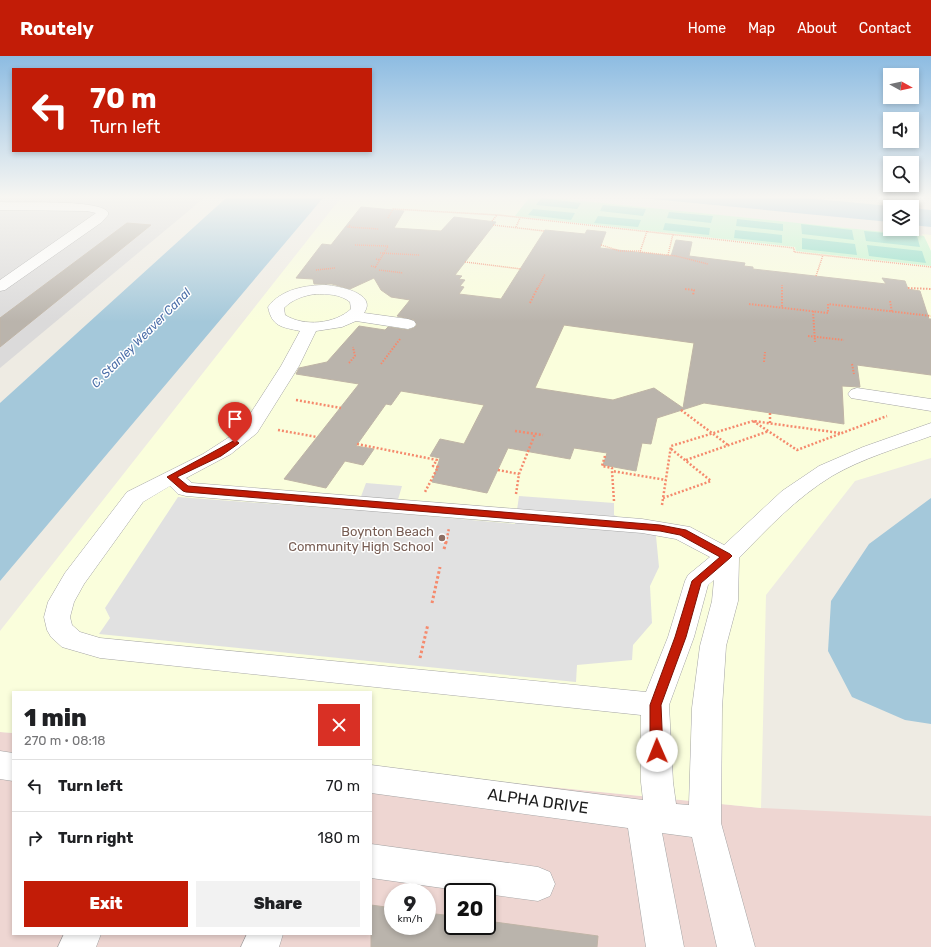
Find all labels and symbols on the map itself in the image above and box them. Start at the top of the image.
north arrow [883,68,919,104]
water label: C. Stanley Weaver Canal [88,285,194,391]
pin [218,402,252,443]
place label: Boynton Beach Community High School [288,524,434,555]
marker: Boynton Beach Community High School [437,533,447,543]
position arrow [636,730,678,772]
street label: ALPHA DRIVE [486,785,590,817]
speed limit sign: 20 [444,883,496,935]

